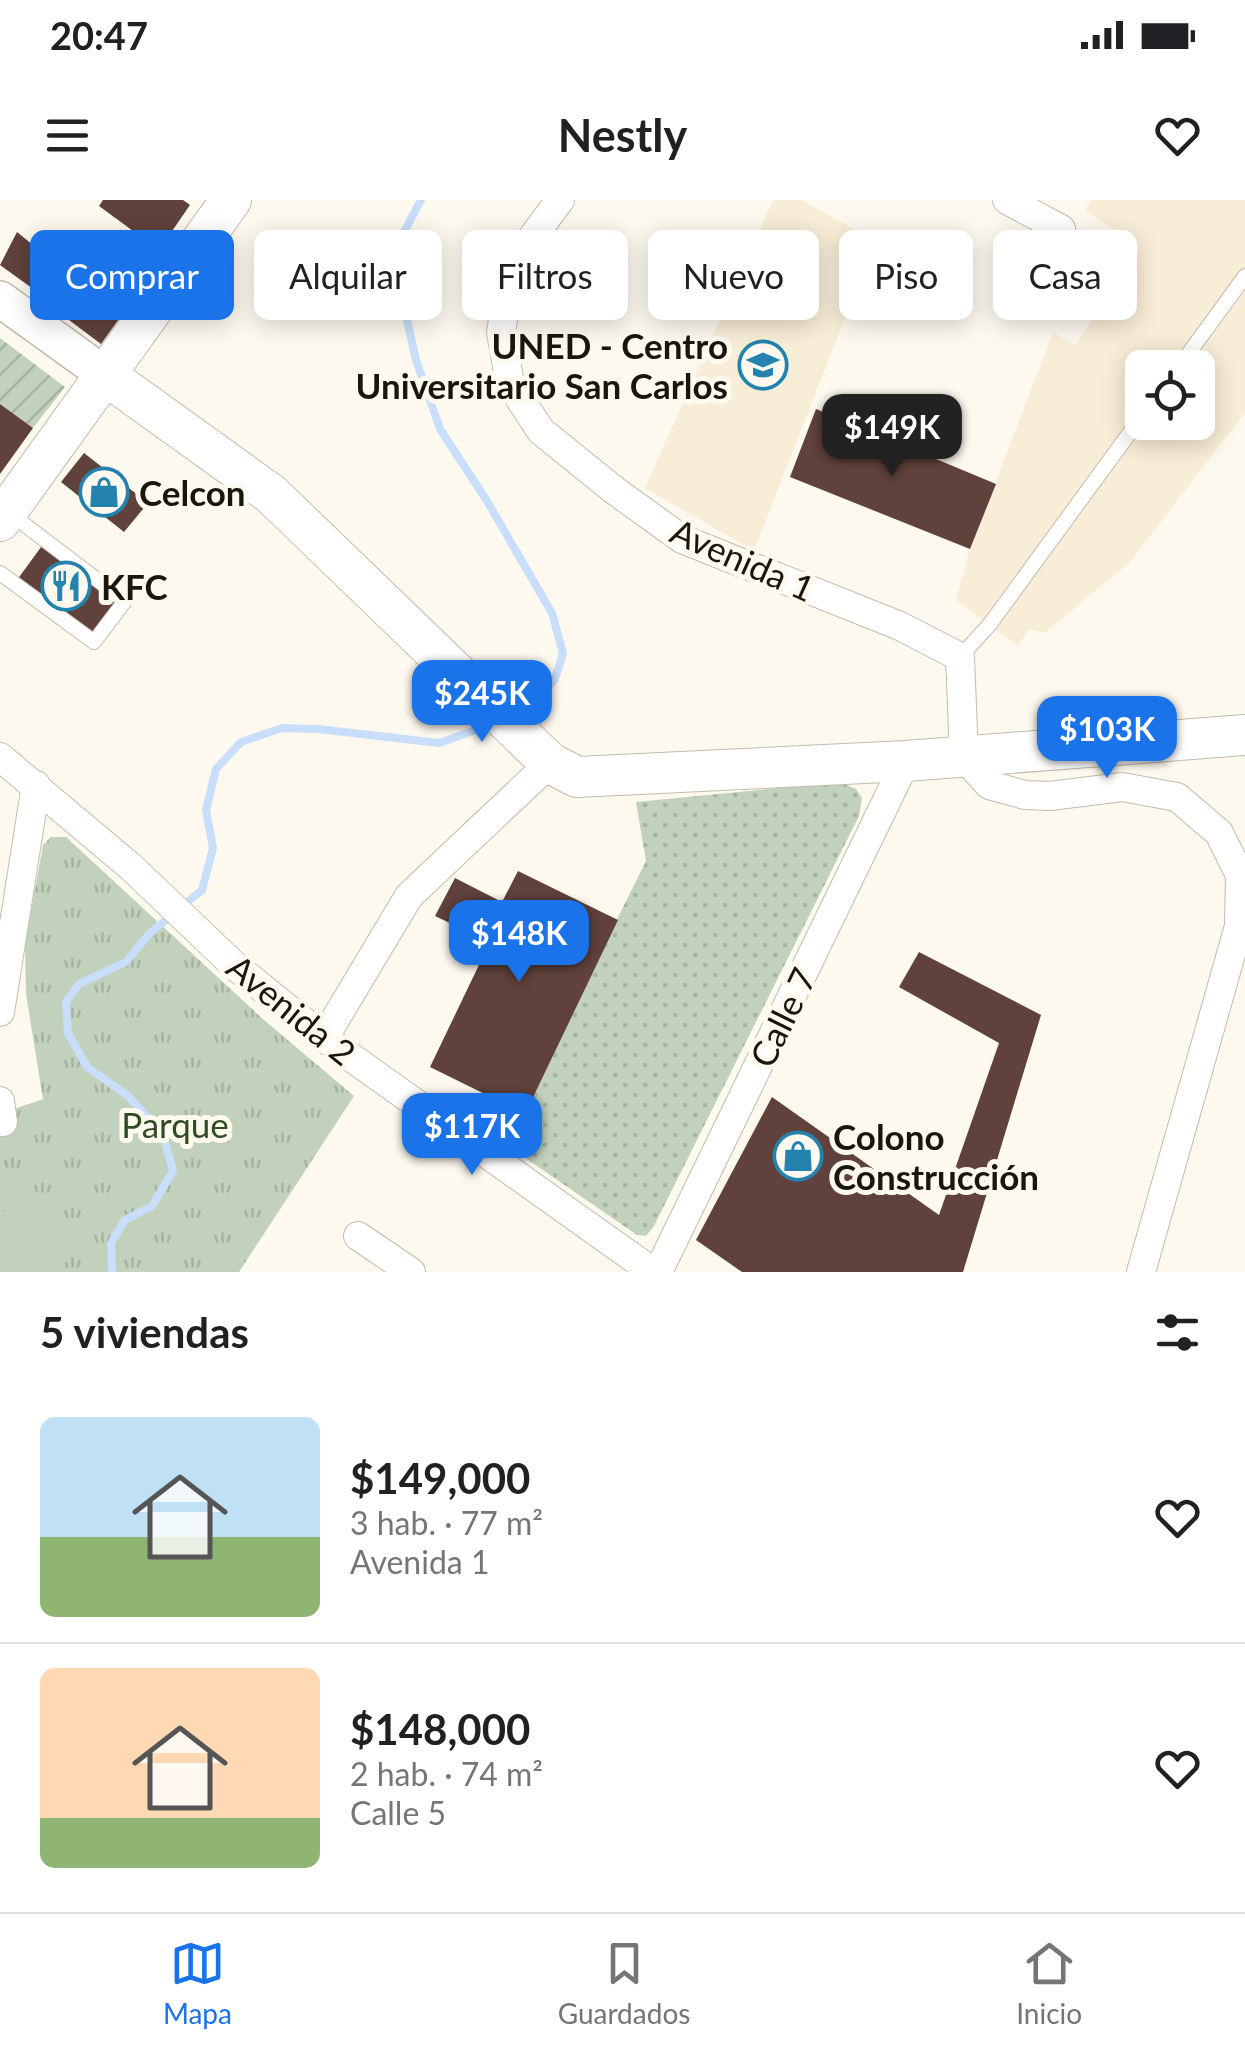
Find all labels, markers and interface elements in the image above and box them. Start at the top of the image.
text: 20:47 [50,12,148,58]
icon: menu [40,108,95,163]
text: Nestly [558,108,687,162]
icon: heart [1150,108,1205,163]
chip: Comprar [30,230,234,320]
chip: Alquilar [254,230,442,320]
chip: Filtros [462,230,628,320]
chip: Nuevo [648,230,819,320]
chip: Piso [839,230,973,320]
chip: Casa [993,230,1137,320]
place label: UNED - Centro Universitario San Carlos [356,324,728,406]
school or university icon: UNED - Centro Universitario San Carlos [737,339,789,391]
map controls [1125,350,1215,440]
button: locate [1125,350,1215,440]
pin: $149K [822,394,962,479]
text: $149K [844,407,940,446]
shop icon: Celcon [78,466,130,518]
place label: Celcon [139,471,246,513]
street label: Avenida 1 [665,509,821,609]
restaurant icon: KFC [40,560,92,612]
place label: KFC [101,565,168,607]
pin: $245K [412,660,552,745]
text: $245K [434,673,530,712]
pin: $103K [1037,696,1177,781]
text: $103K [1059,709,1155,748]
pin: $148K [449,900,589,985]
text: $148K [471,913,567,952]
street label: Avenida 2 [220,945,364,1073]
street label: Calle 7 [740,961,824,1073]
pin: $117K [402,1093,542,1178]
park label: Parque [121,1103,229,1145]
text: $117K [424,1106,520,1145]
place label: Colono Construcción [833,1115,1039,1197]
shop icon: Colono Construcción [772,1130,824,1182]
icon: filters [1150,1305,1205,1360]
text: 5 viviendas [40,1307,249,1357]
text: $149,000 [350,1453,530,1503]
icon: home [120,1457,240,1577]
icon: heart [1150,1490,1205,1545]
text: 3 hab. · 77 m² [350,1503,543,1542]
text: Avenida 1 [350,1542,489,1581]
text: $148,000 [350,1704,530,1754]
icon: home [120,1708,240,1828]
icon: heart [1150,1741,1205,1796]
text: 2 hab. · 74 m² [350,1754,543,1793]
text: Calle 5 [350,1793,446,1832]
tab: Mapa [163,1936,232,2030]
tab: Guardados [558,1936,690,2030]
tab: Inicio [1016,1936,1082,2030]

